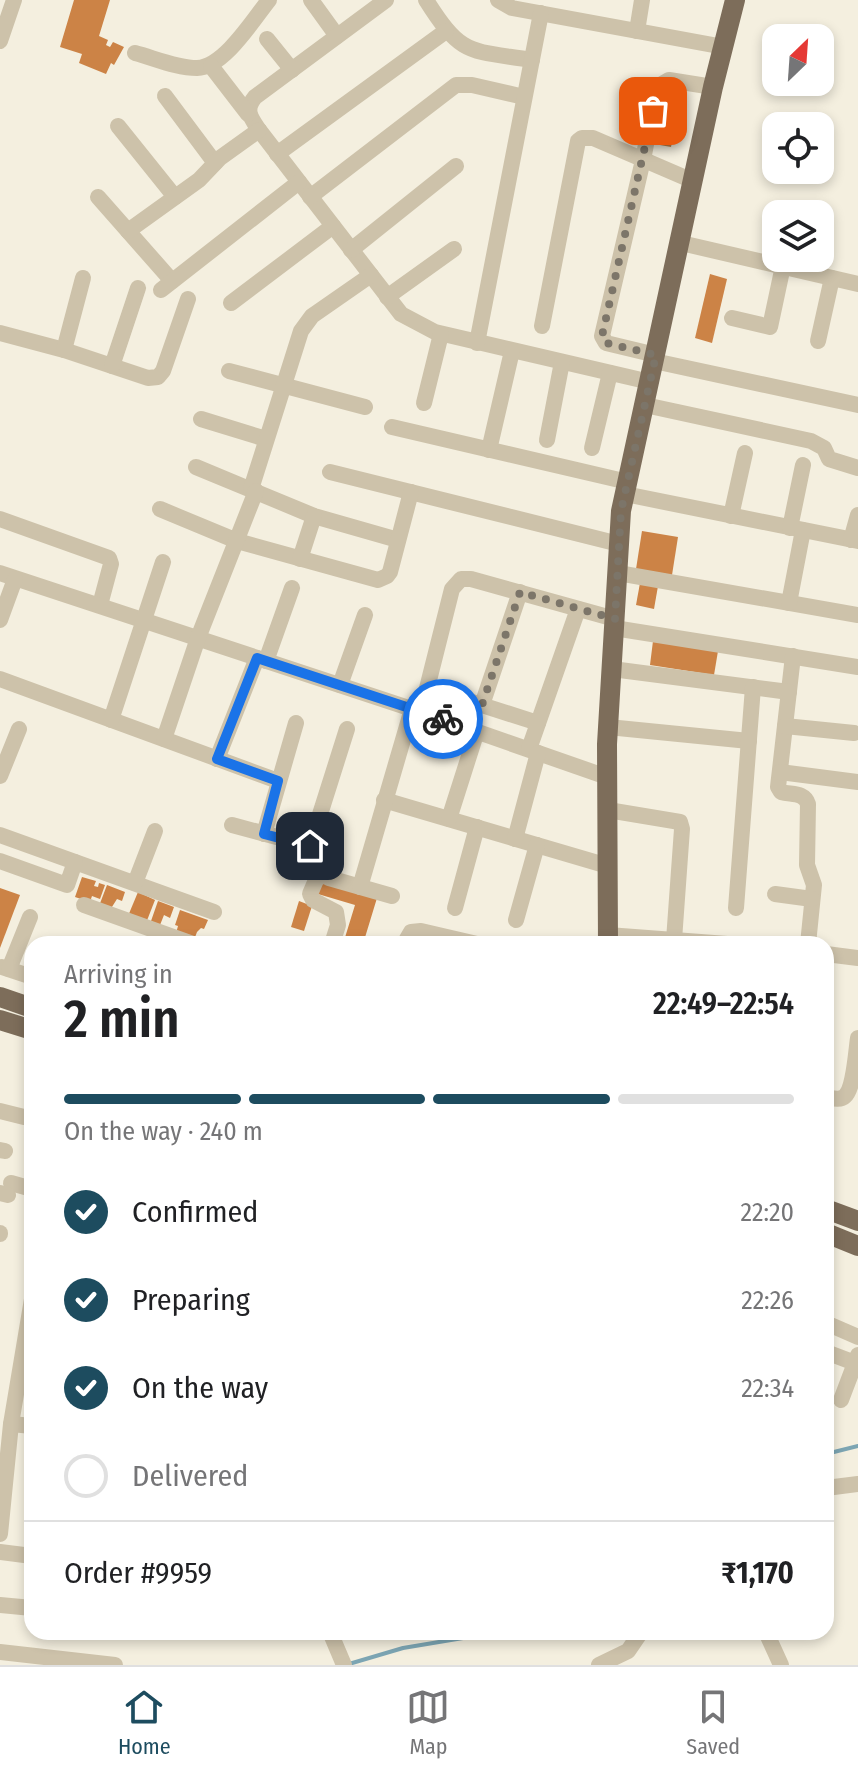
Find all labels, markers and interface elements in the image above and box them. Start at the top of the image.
north arrow [762,24,834,96]
map controls [762,24,834,272]
pin [619,77,687,145]
icon: bag [631,89,675,133]
button: locate [762,112,834,184]
button: layers [762,200,834,272]
courier [403,679,483,759]
icon: bike [421,697,465,741]
pin [276,812,344,880]
icon: home [288,824,332,868]
text: Arriving in [64,959,173,990]
text: 22:49–22:54 [653,986,794,1022]
text: 2 min [64,988,180,1051]
text: On the way · 240 m [64,1116,263,1147]
icon: check [64,1190,108,1234]
text: Confirmed [132,1194,258,1230]
text: 22:20 [741,1197,794,1228]
icon: check [64,1278,108,1322]
text: Preparing [132,1282,250,1318]
text: 22:26 [741,1285,794,1316]
icon: check [64,1366,108,1410]
text: On the way [132,1370,268,1406]
text: 22:34 [741,1373,794,1404]
text: Delivered [132,1458,248,1494]
text: Order #9959 [64,1555,212,1591]
text: ₹1,170 [721,1555,794,1591]
tab: Home [118,1685,171,1760]
tab: Map [406,1685,450,1760]
tab: Saved [686,1685,740,1760]

